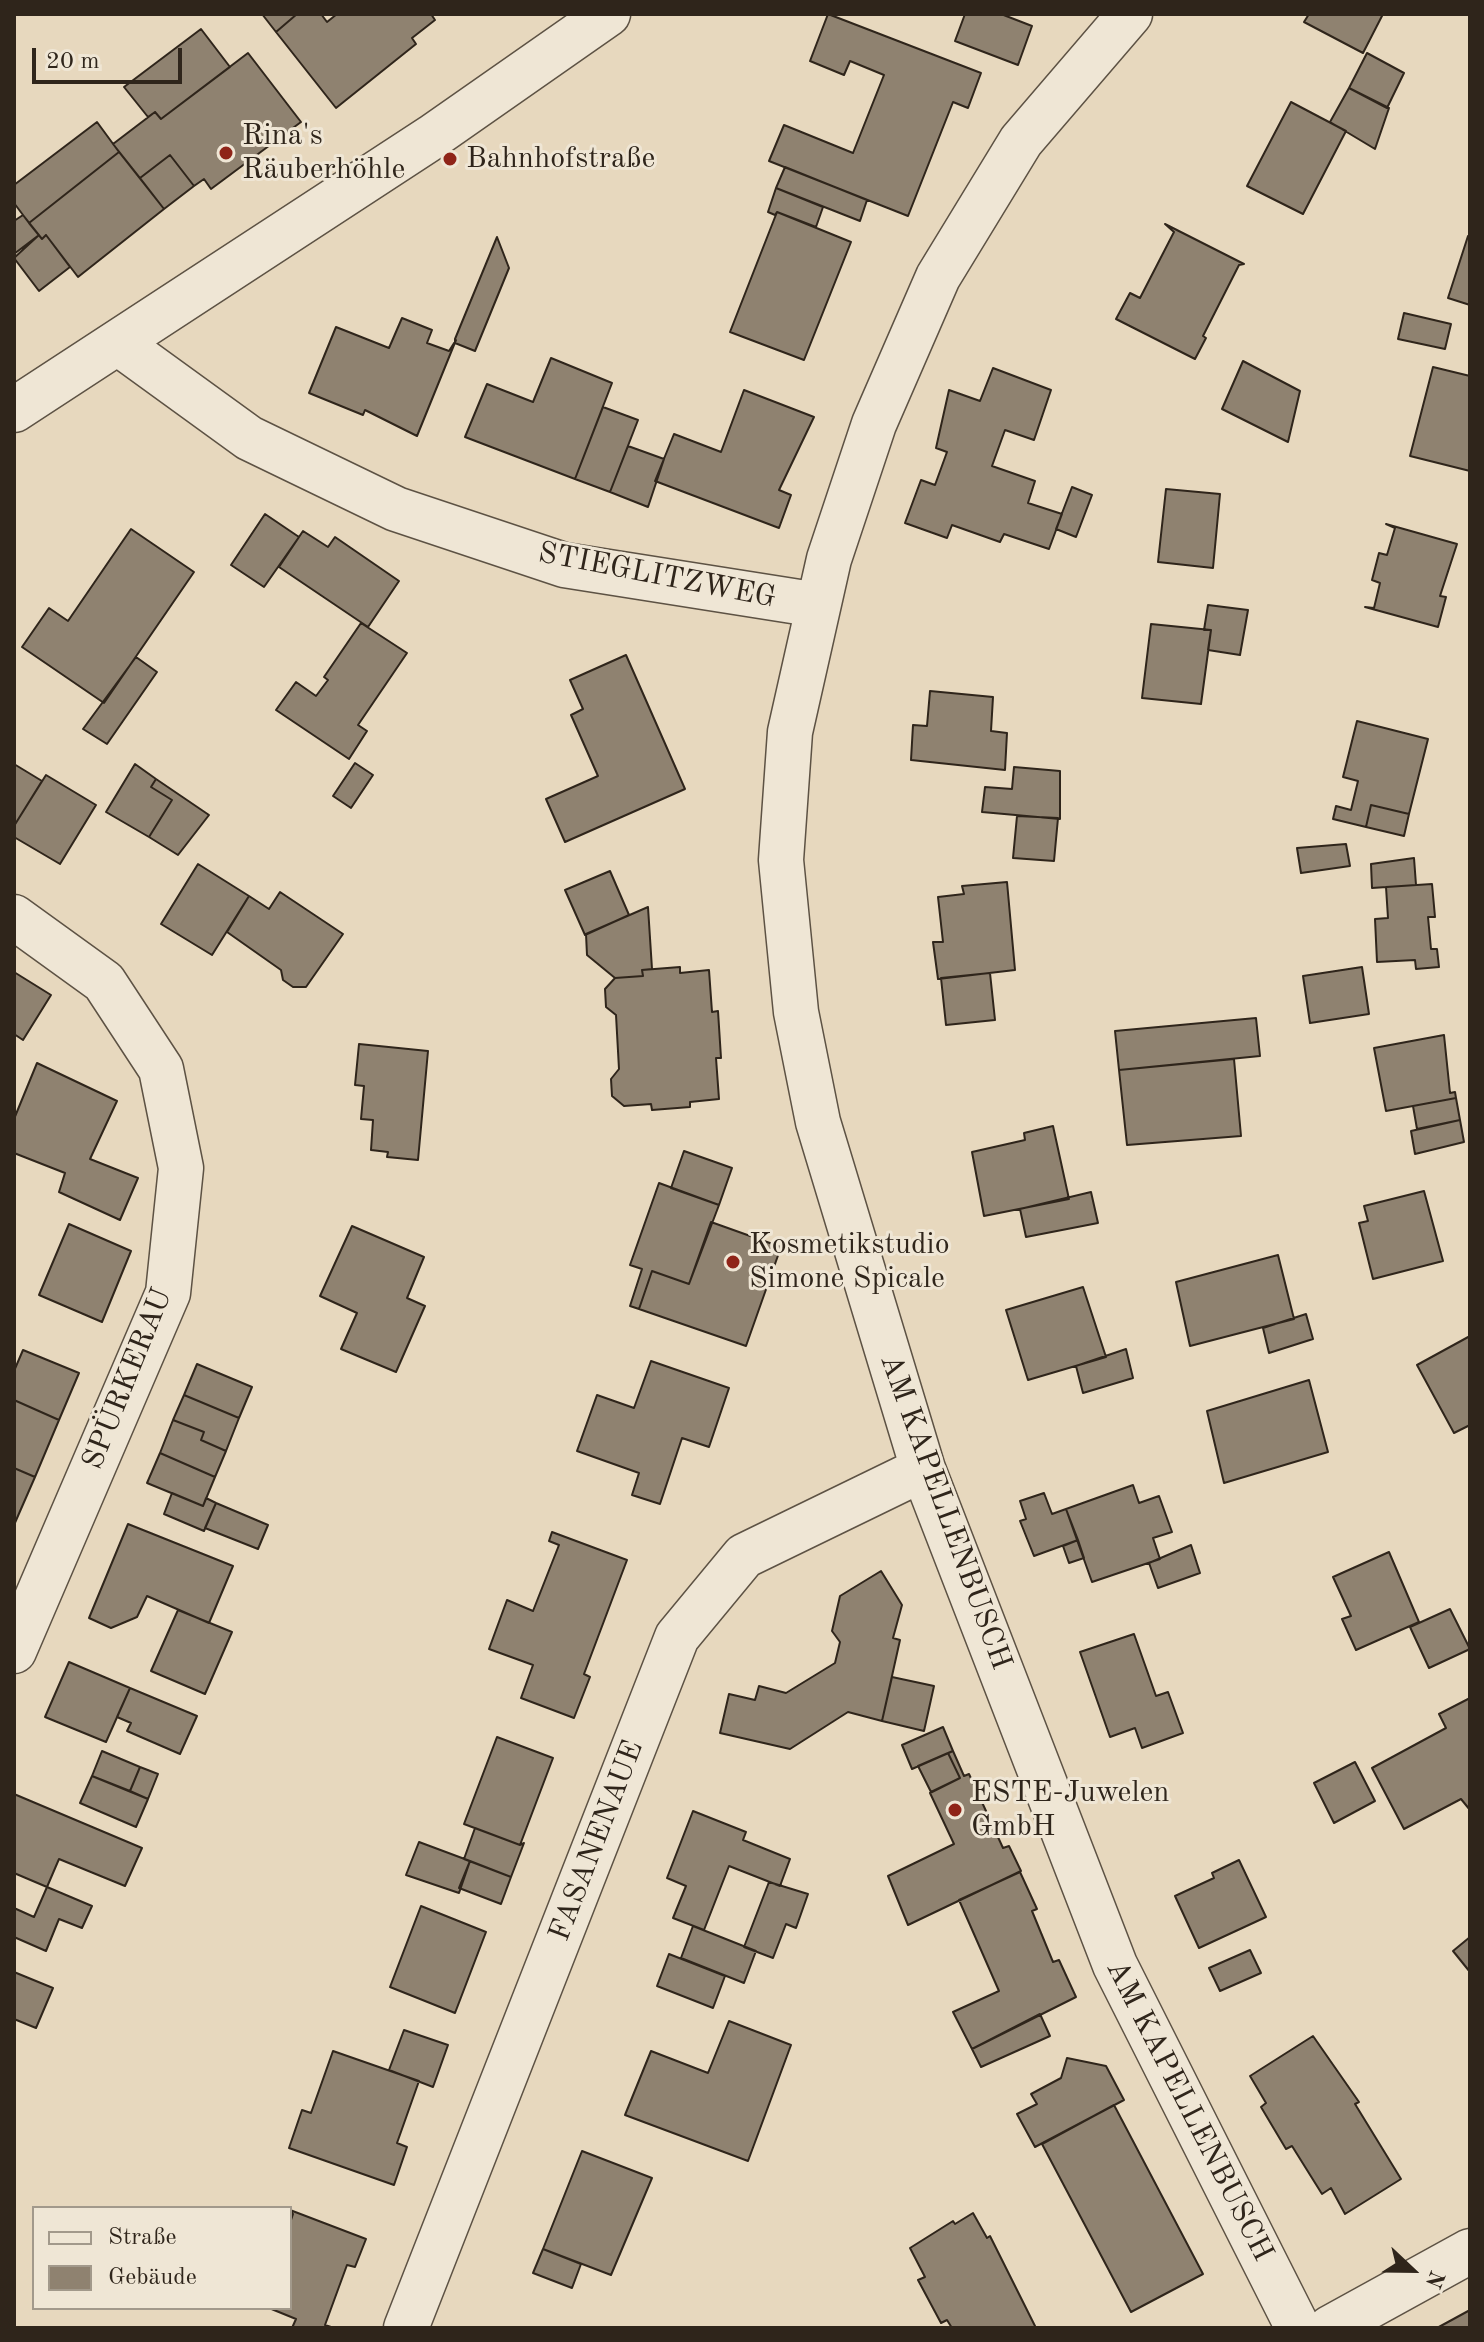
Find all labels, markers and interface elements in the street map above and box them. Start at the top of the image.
scale bar [36,32,186,82]
text: 20 m [46,50,100,74]
place label: Rina's Räuberhöhle [242,118,405,188]
place label: Bahnhofstraße [466,141,655,177]
marker: Rina's Räuberhöhle [217,144,235,162]
marker: Bahnhofstraße [441,150,459,168]
street label: STIEGLITZWEG [535,535,779,617]
place label: Kosmetikstudio Simone Spicale [749,1227,950,1298]
marker: Kosmetikstudio Simone Spicale [724,1253,742,1271]
street label: SPÜRKERAU [75,1283,181,1475]
street label: AM KAPELLENBUSCH [871,1349,1019,1675]
street label: FASANENAUE [542,1736,652,1946]
place label: ESTE-Juwelen GmbH [971,1775,1169,1846]
marker: ESTE-Juwelen GmbH [946,1801,964,1819]
street label: AM KAPELLENBUSCH [1097,1955,1281,2267]
legend [32,2206,292,2310]
text: Straße [108,2226,177,2250]
north arrow [1372,2230,1452,2310]
text: Gebäude [108,2266,197,2290]
text: N [1421,2267,1448,2291]

